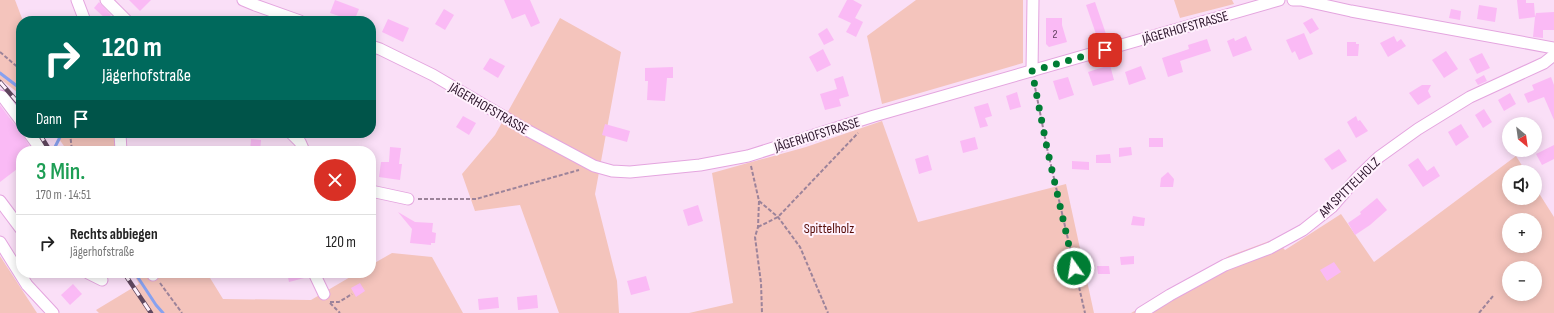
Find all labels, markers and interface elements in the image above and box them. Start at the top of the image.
street label: JÄGERHOFSTRASSE [1139,7,1230,48]
house number: 2 [1053,27,1058,42]
text: 120 m [102,31,162,64]
icon: right [36,32,88,84]
pin [1088,33,1122,67]
icon: arrive [1094,39,1116,61]
text: Jägerhofstraße [102,65,191,86]
street label: JÄGERHOFSTRASSE [445,78,532,138]
icon: arrive [70,108,92,130]
text: Dann [36,110,62,129]
street label: JÄGERHOFSTRASSE [771,113,862,156]
north arrow [1502,117,1542,157]
map controls [1502,117,1542,301]
street label: AM SPITTELHOLZ [1314,154,1384,222]
text: 3 Min. [36,157,85,186]
button: close [314,159,356,201]
button: sound [1502,165,1542,205]
text: 170 m · 14:51 [36,187,91,203]
button: + [1502,213,1542,253]
park label: Spittelholz [804,220,854,237]
text: Rechts abbiegen [70,225,158,244]
icon: right [36,232,58,254]
text: 120 m [326,233,356,252]
text: Jägerhofstraße [70,244,134,260]
position arrow [1053,247,1095,289]
button: − [1502,261,1542,301]

